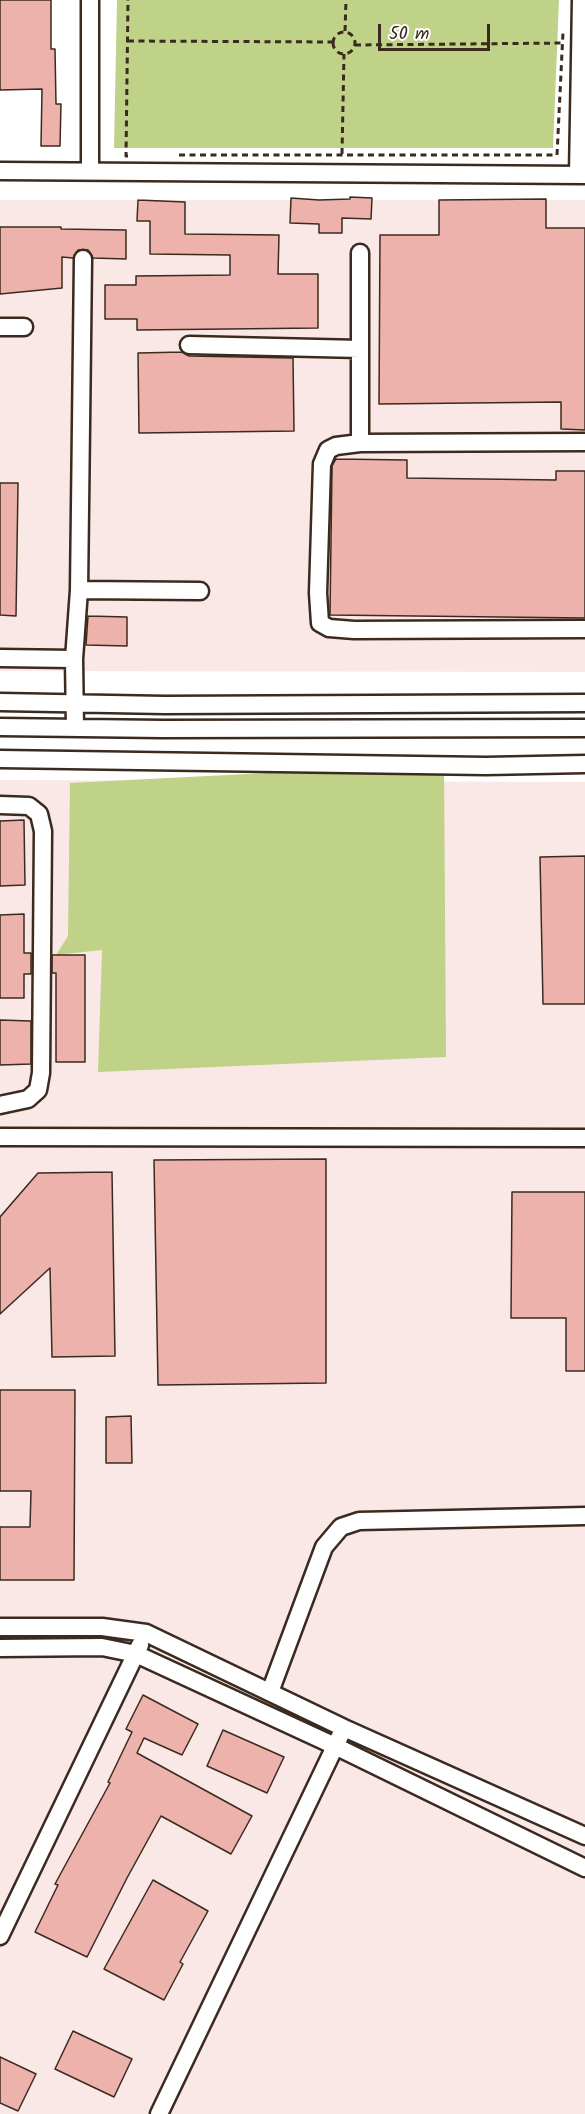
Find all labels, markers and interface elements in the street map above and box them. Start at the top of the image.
scale bar [381,12,494,50]
text: 50 m [389,20,429,49]

